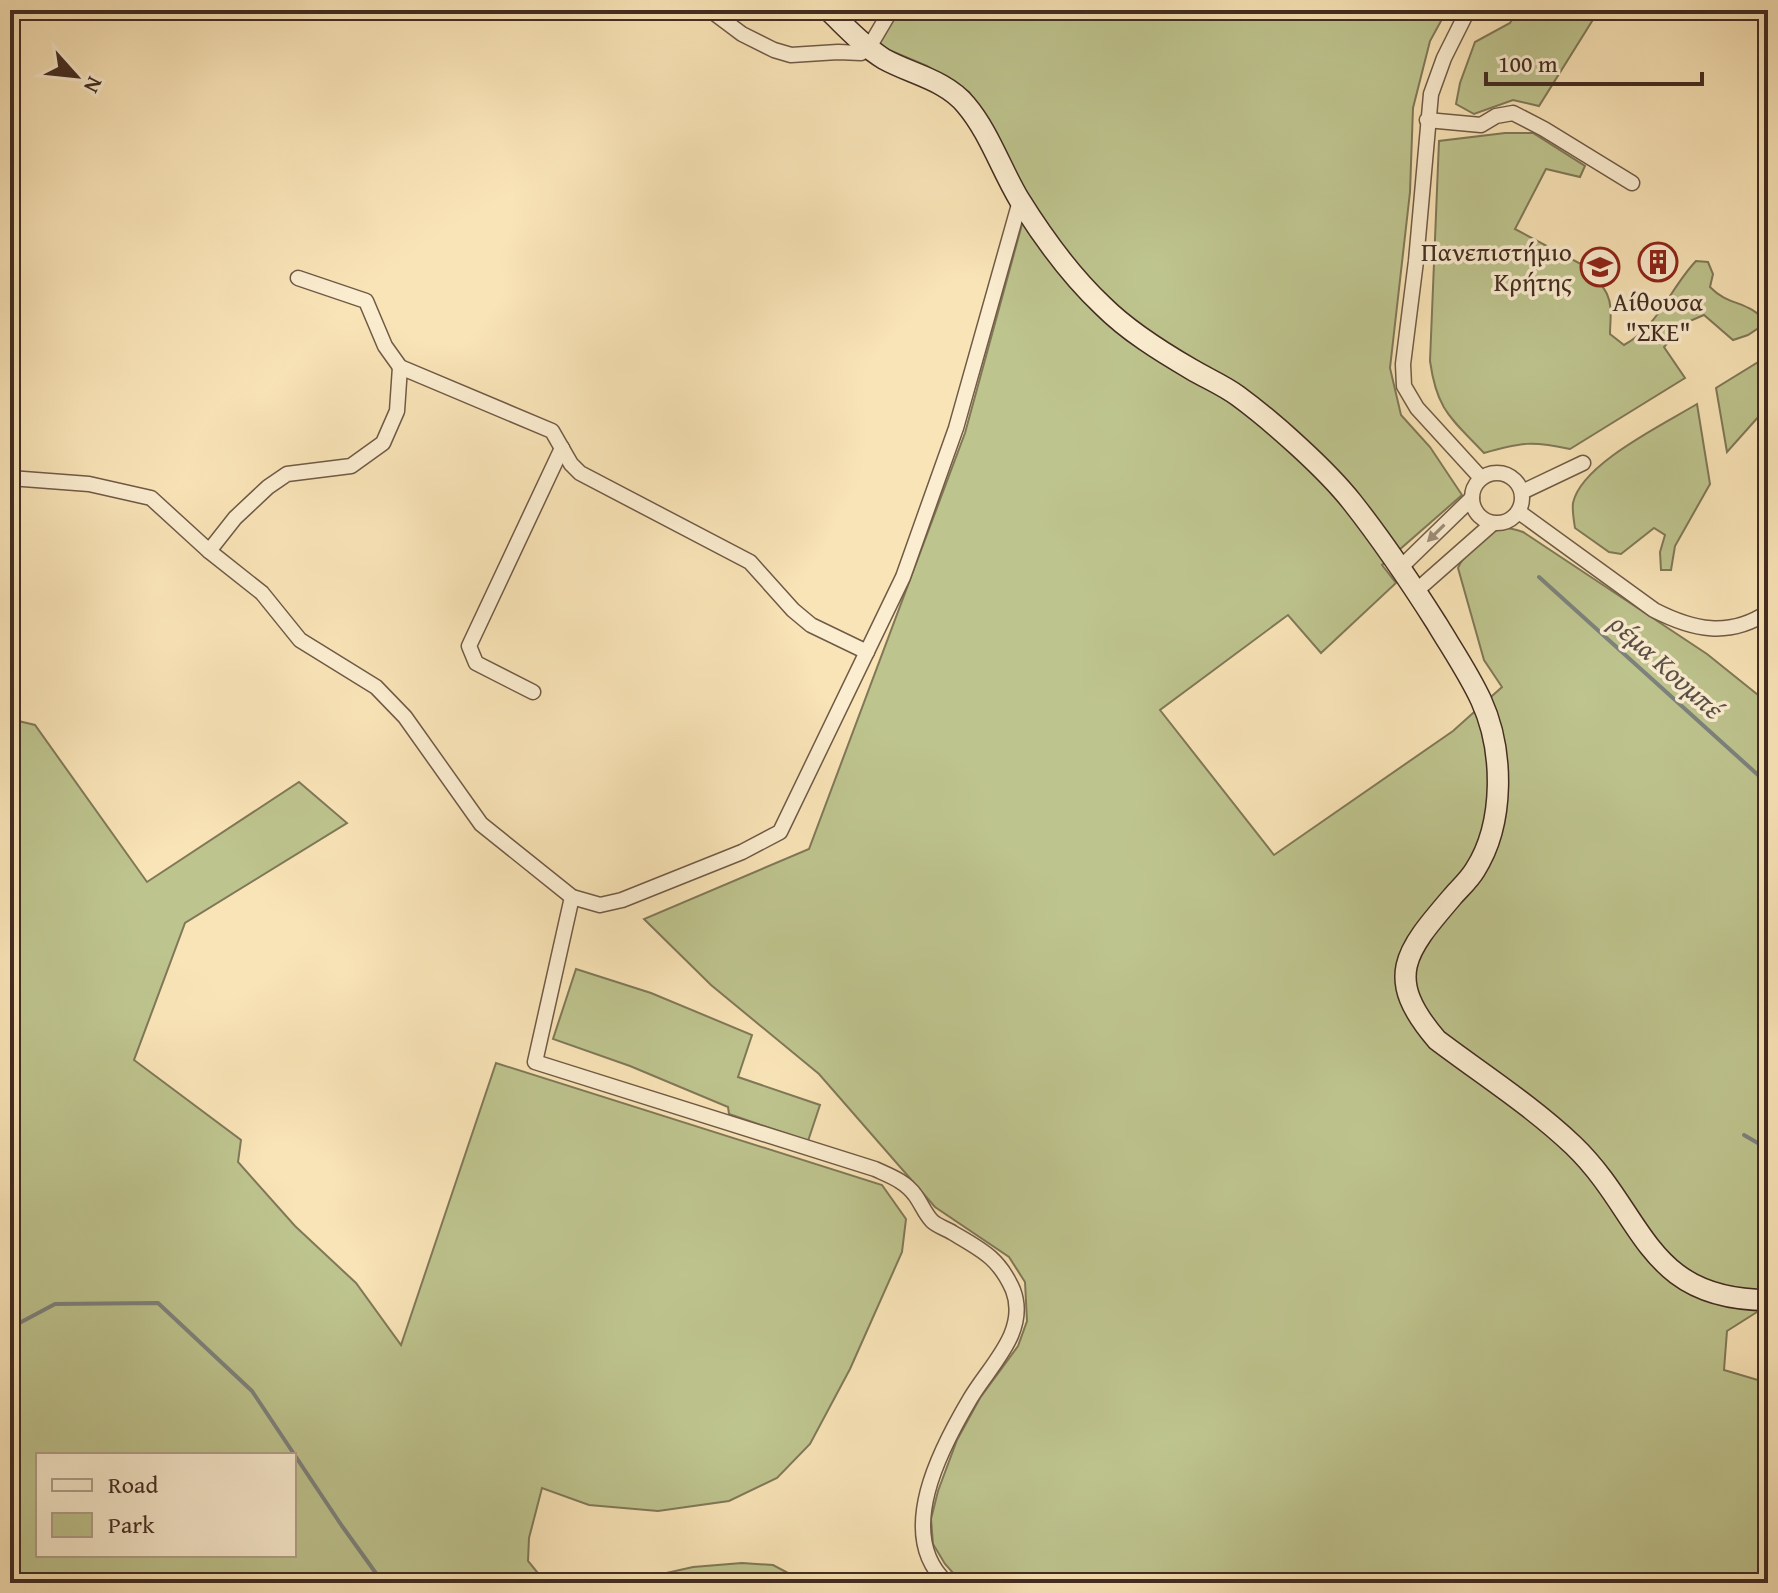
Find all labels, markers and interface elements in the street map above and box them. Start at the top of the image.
north arrow [36,36,116,116]
scale bar [1486,36,1702,86]
text: 100 m [1498,46,1558,81]
text: N [76,71,111,99]
place label: Πανεπιστήμιο Κρήτης [1421,232,1572,301]
building icon: Αίθουσα "ΣΚΕ" [1637,241,1679,283]
school or university icon: Πανεπιστήμιο Κρήτης [1579,246,1621,288]
place label: Αίθουσα "ΣΚΕ" [1613,282,1703,351]
one-way arrow [1427,524,1446,542]
water label: ρέμα Κουμπέ [1601,603,1734,729]
legend [36,1453,296,1557]
text: Road [108,1467,158,1502]
text: Park [108,1507,155,1542]

